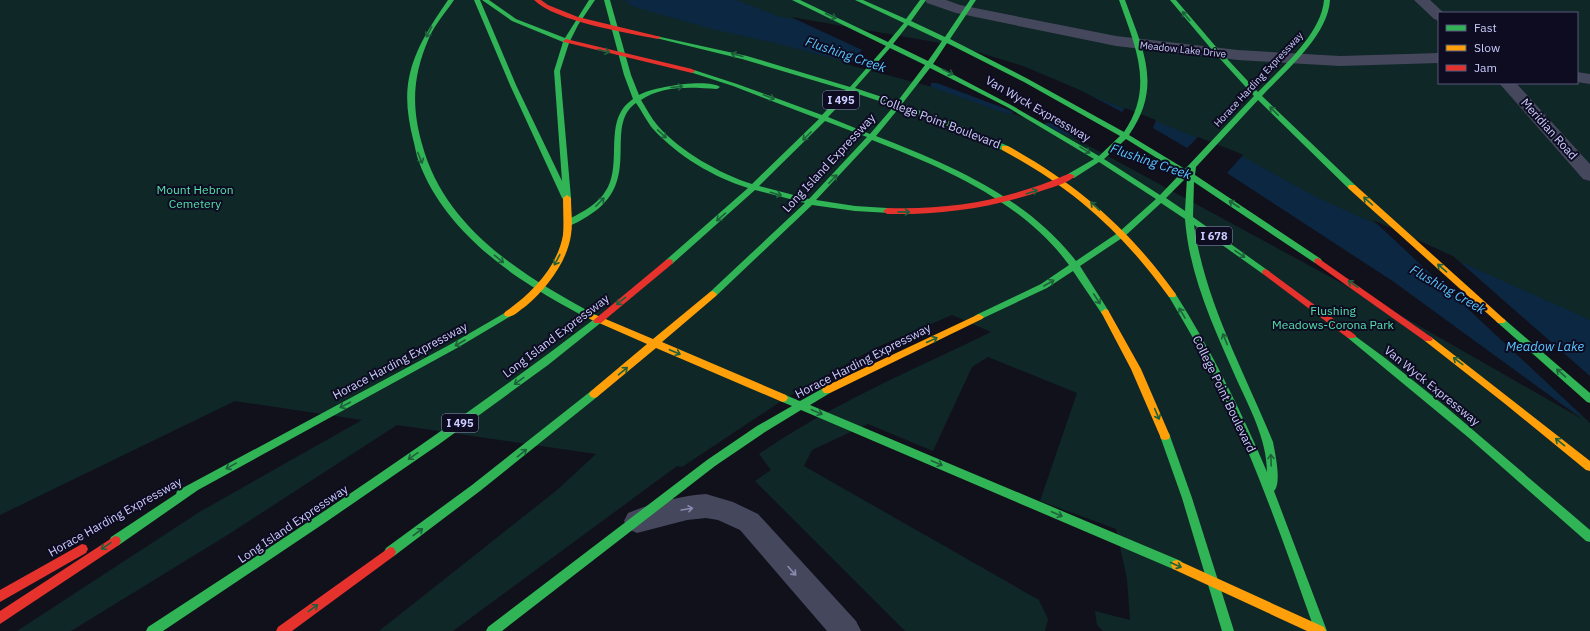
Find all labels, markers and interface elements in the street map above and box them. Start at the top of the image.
one-way arrow [1181,10,1190,21]
one-way arrow [824,12,836,20]
legend [1438,12,1578,84]
text: Fast [1474,20,1497,35]
one-way arrow [425,26,432,38]
street label: Horace Harding Expressway [1211,29,1306,130]
water label: Flushing Creek [803,33,889,76]
street label: Meadow Lake Drive [1139,38,1227,61]
text: Slow [1474,40,1500,55]
one-way arrow [597,48,610,56]
one-way arrow [731,51,744,58]
text: Jam [1474,60,1497,75]
one-way arrow [942,69,954,76]
street label: Van Wyck Expressway [983,72,1093,145]
one-way arrow [670,83,683,90]
road number: I 495 [823,91,859,109]
street label: College Point Boulevard [878,92,1003,151]
one-way arrow [763,94,775,102]
street label: Meridian Road [1518,95,1581,162]
one-way arrow [1269,106,1279,116]
street label: Long Island Expressway [779,110,878,215]
one-way arrow [657,129,667,139]
one-way arrow [802,131,812,141]
water label: Flushing Creek [1108,140,1194,183]
one-way arrow [1079,147,1091,155]
one-way arrow [417,151,424,163]
one-way arrow [828,174,838,184]
park label: Mount Hebron Cemetery [156,182,234,211]
one-way arrow [1026,188,1039,195]
one-way arrow [769,191,782,198]
one-way arrow [595,197,605,207]
one-way arrow [1363,197,1373,206]
one-way arrow [1229,200,1240,208]
one-way arrow [1089,202,1100,211]
one-way arrow [897,208,910,215]
one-way arrow [715,213,726,222]
road number: I 678 [1196,227,1232,245]
one-way arrow [1234,250,1245,258]
one-way arrow [553,254,560,266]
one-way arrow [493,255,504,264]
water label: Flushing Creek [1407,261,1489,318]
one-way arrow [1437,264,1448,273]
one-way arrow [1043,278,1055,286]
one-way arrow [1348,280,1359,288]
street label: Long Island Expressway [499,291,612,381]
one-way arrow [1093,293,1101,304]
one-way arrow [616,297,627,306]
park label: Flushing Meadows-Corona Park [1272,303,1395,332]
one-way arrow [1178,307,1186,319]
street label: Horace Harding Expressway [330,319,470,402]
street label: Horace Harding Expressway [792,320,933,401]
street label: College Point Boulevard [1190,333,1259,455]
one-way arrow [1221,333,1229,345]
one-way arrow [926,336,938,343]
water label: Meadow Lake [1506,338,1585,355]
one-way arrow [454,340,466,348]
street label: Van Wyck Expressway [1381,342,1483,429]
one-way arrow [669,349,681,356]
one-way arrow [1453,357,1464,366]
one-way arrow [618,367,628,376]
one-way arrow [1556,368,1566,377]
one-way arrow [513,377,524,385]
one-way arrow [340,401,352,409]
one-way arrow [1154,408,1161,420]
one-way arrow [811,409,823,417]
road number: I 495 [442,414,478,432]
one-way arrow [1554,438,1565,447]
one-way arrow [516,449,527,457]
one-way arrow [408,452,419,460]
one-way arrow [1268,454,1275,467]
one-way arrow [931,460,943,468]
one-way arrow [225,463,237,471]
street label: Horace Harding Expressway [45,474,184,560]
street label: Long Island Expressway [235,481,351,566]
one-way arrow [680,504,693,512]
one-way arrow [1050,511,1062,518]
one-way arrow [413,527,424,536]
one-way arrow [101,542,112,550]
one-way arrow [1170,562,1182,569]
one-way arrow [787,565,796,575]
one-way arrow [308,604,319,612]

